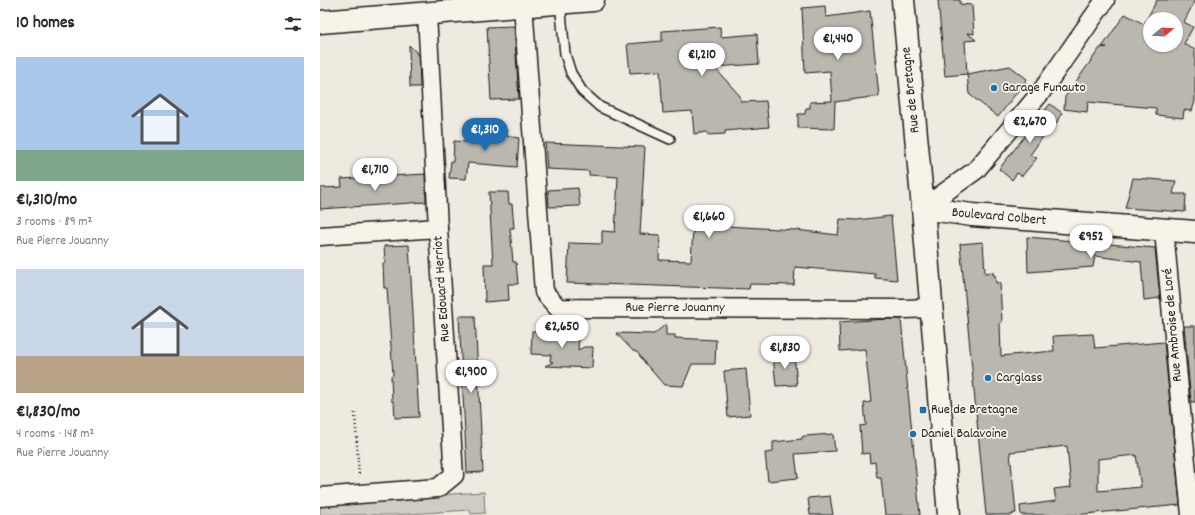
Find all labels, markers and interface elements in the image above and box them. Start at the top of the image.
text: 10 homes [16,12,75,36]
north arrow [1143,12,1183,52]
map controls [1143,12,1183,52]
icon: filters [282,13,304,35]
pin: €1,440 [805,27,871,61]
text: €1,440 [823,30,853,49]
pin: €1,210 [669,43,735,77]
text: €1,210 [688,46,716,65]
street label: Rue de Bretagne [897,46,925,134]
place label: Garage Funauto [1002,78,1086,98]
icon: home [124,83,196,155]
marker: Garage Funauto [989,83,999,93]
pin: €2,670 [997,110,1063,144]
text: €2,670 [1013,113,1047,132]
pin: €1,310 [452,118,518,152]
text: €1,310 [471,121,499,140]
pin: €1,710 [342,158,408,192]
text: €1,710 [361,161,389,180]
text: €1,310/mo [16,189,77,213]
street label: Boulevard Colbert [951,203,1047,231]
pin: €1,660 [676,205,742,239]
text: €1,660 [693,208,725,227]
text: 3 rooms · 89 m² [16,213,92,232]
pin: €952 [1067,225,1115,259]
text: €952 [1079,228,1103,247]
text: Rue Pierre Jouanny [16,232,108,251]
street label: Rue Edouard Herriot [428,235,456,343]
street label: Rue Ambroise de Loré [1158,267,1188,383]
icon: home [124,295,196,367]
street label: Rue Pierre Jouanny [625,298,725,318]
pin: €2,650 [529,315,595,349]
text: €2,650 [545,318,579,337]
pin: €1,830 [752,336,818,370]
text: €1,830 [770,339,800,358]
pin: €1,900 [438,360,504,394]
text: €1,900 [455,363,487,382]
place label: Carglass [996,368,1043,388]
marker: Carglass [983,373,993,383]
place label: Rue de Bretagne [931,400,1018,420]
text: €1,830/mo [16,401,80,425]
marker: Rue de Bretagne [918,405,928,415]
place label: Daniel Balavoine [921,424,1007,444]
text: 4 rooms · 148 m² [16,425,94,444]
marker: Daniel Balavoine [908,429,918,439]
text: Rue Pierre Jouanny [16,444,108,463]

